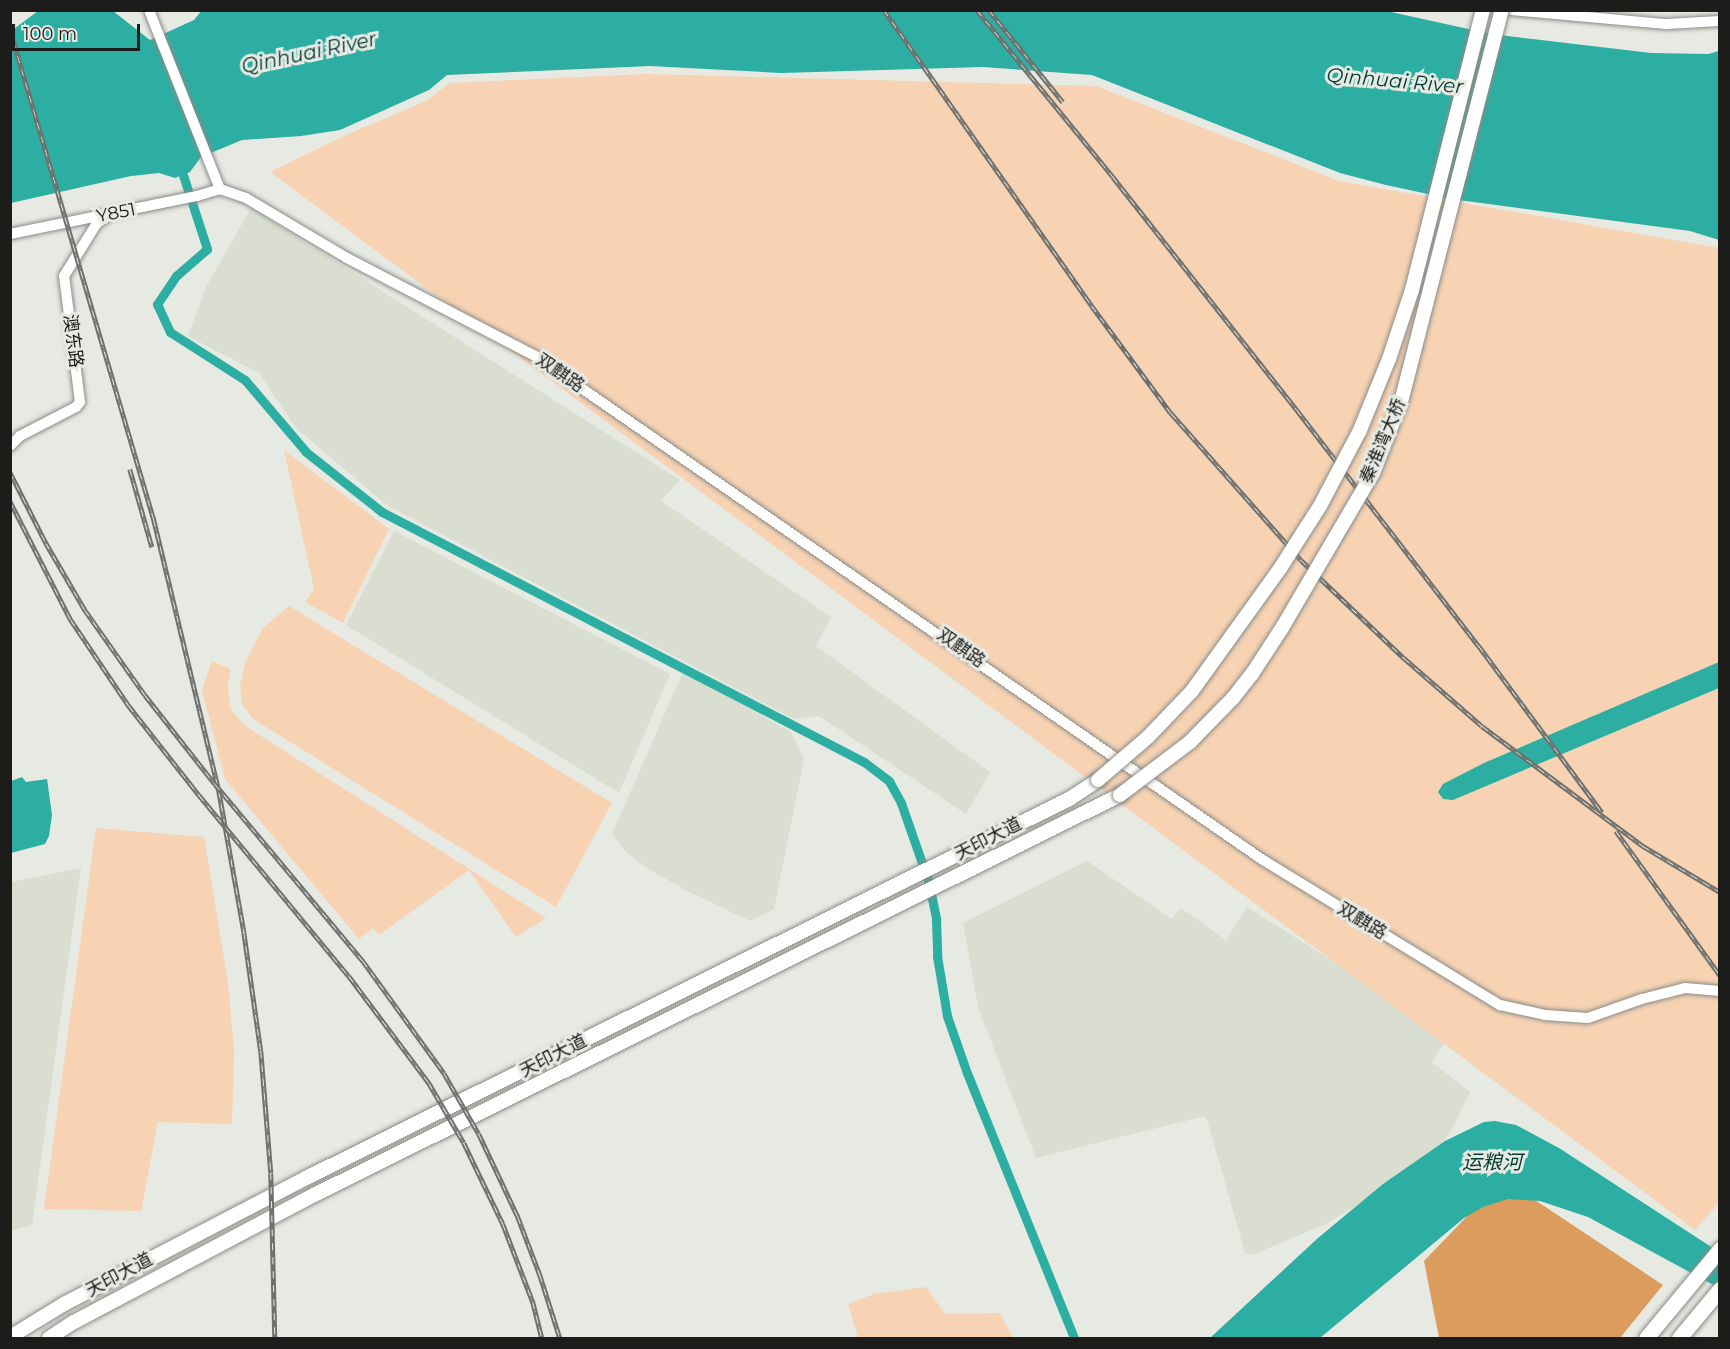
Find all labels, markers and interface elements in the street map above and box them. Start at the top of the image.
scale bar [15,12,142,50]
text: 100 m [23,23,77,45]
water label: Qinhuai River [239,27,379,79]
water label: Qinhuai River [1326,63,1464,99]
street label: Y851 [95,199,137,227]
street label: 澳东路 [59,313,87,369]
street label: 双麒路 [532,349,588,397]
street label: 秦淮湾大桥 [1355,395,1411,487]
street label: 双麒路 [933,624,989,672]
street label: 天印大道 [951,813,1025,865]
street label: 双麒路 [1333,898,1391,944]
street label: 天印大道 [516,1030,590,1082]
water label: 运粮河 [1462,1150,1522,1174]
street label: 天印大道 [82,1249,156,1301]

